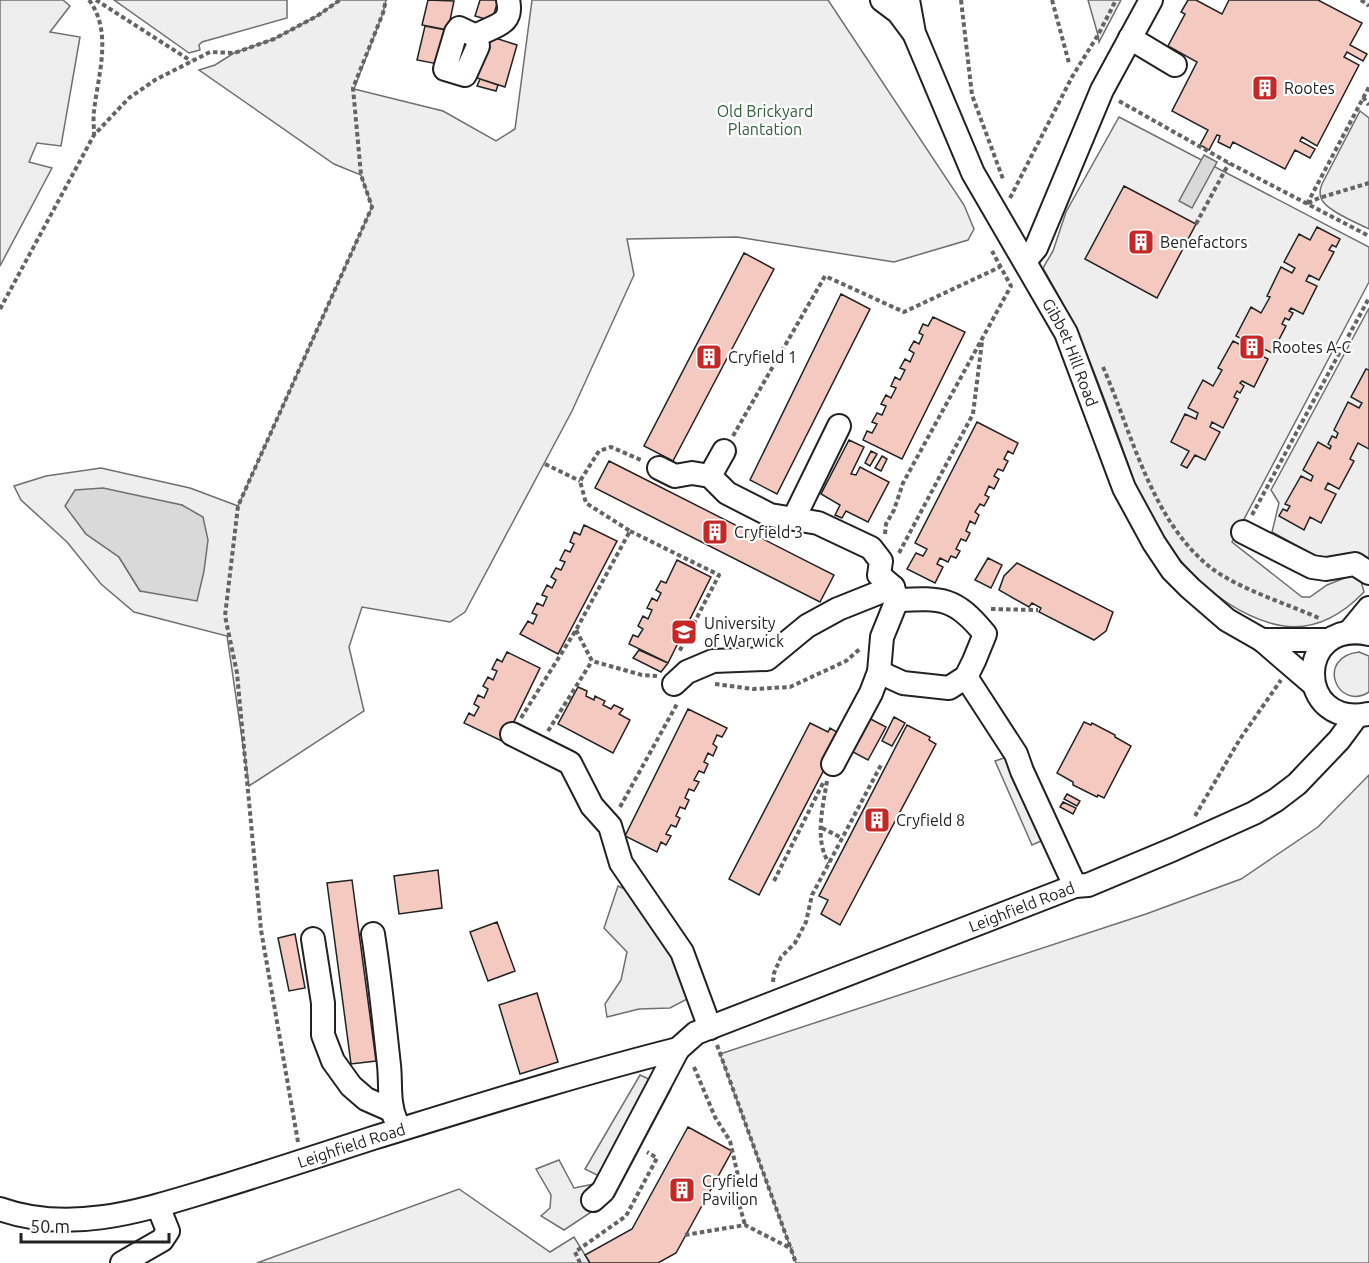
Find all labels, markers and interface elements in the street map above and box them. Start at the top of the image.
building icon: Rootes [1250,73,1280,103]
place label: Rootes [1284,79,1335,97]
park label: Old Brickyard Plantation [717,102,813,138]
building icon: Benefactors [1126,227,1156,257]
place label: Benefactors [1160,233,1247,251]
street label: Gibbet Hill Road [1039,295,1102,409]
building icon: Rootes A-C [1237,332,1267,362]
place label: Rootes A-C [1272,338,1351,356]
building icon: Cryfield 1 [694,342,724,372]
place label: Cryfield 1 [728,348,797,366]
building icon: Cryfield 3 [700,517,730,547]
place label: Cryfield 3 [734,523,803,541]
place label: University of Warwick [704,614,784,650]
school or university icon: University of Warwick [669,617,699,647]
building icon: Cryfield 8 [862,805,892,835]
place label: Cryfield 8 [896,811,965,829]
street label: Leighfield Road [966,878,1077,935]
street label: Leighfield Road [295,1120,407,1171]
place label: Cryfield Pavilion [702,1172,758,1208]
building icon: Cryfield Pavilion [667,1175,697,1205]
scale bar [21,1206,170,1244]
text: 50 m [30,1216,70,1236]

